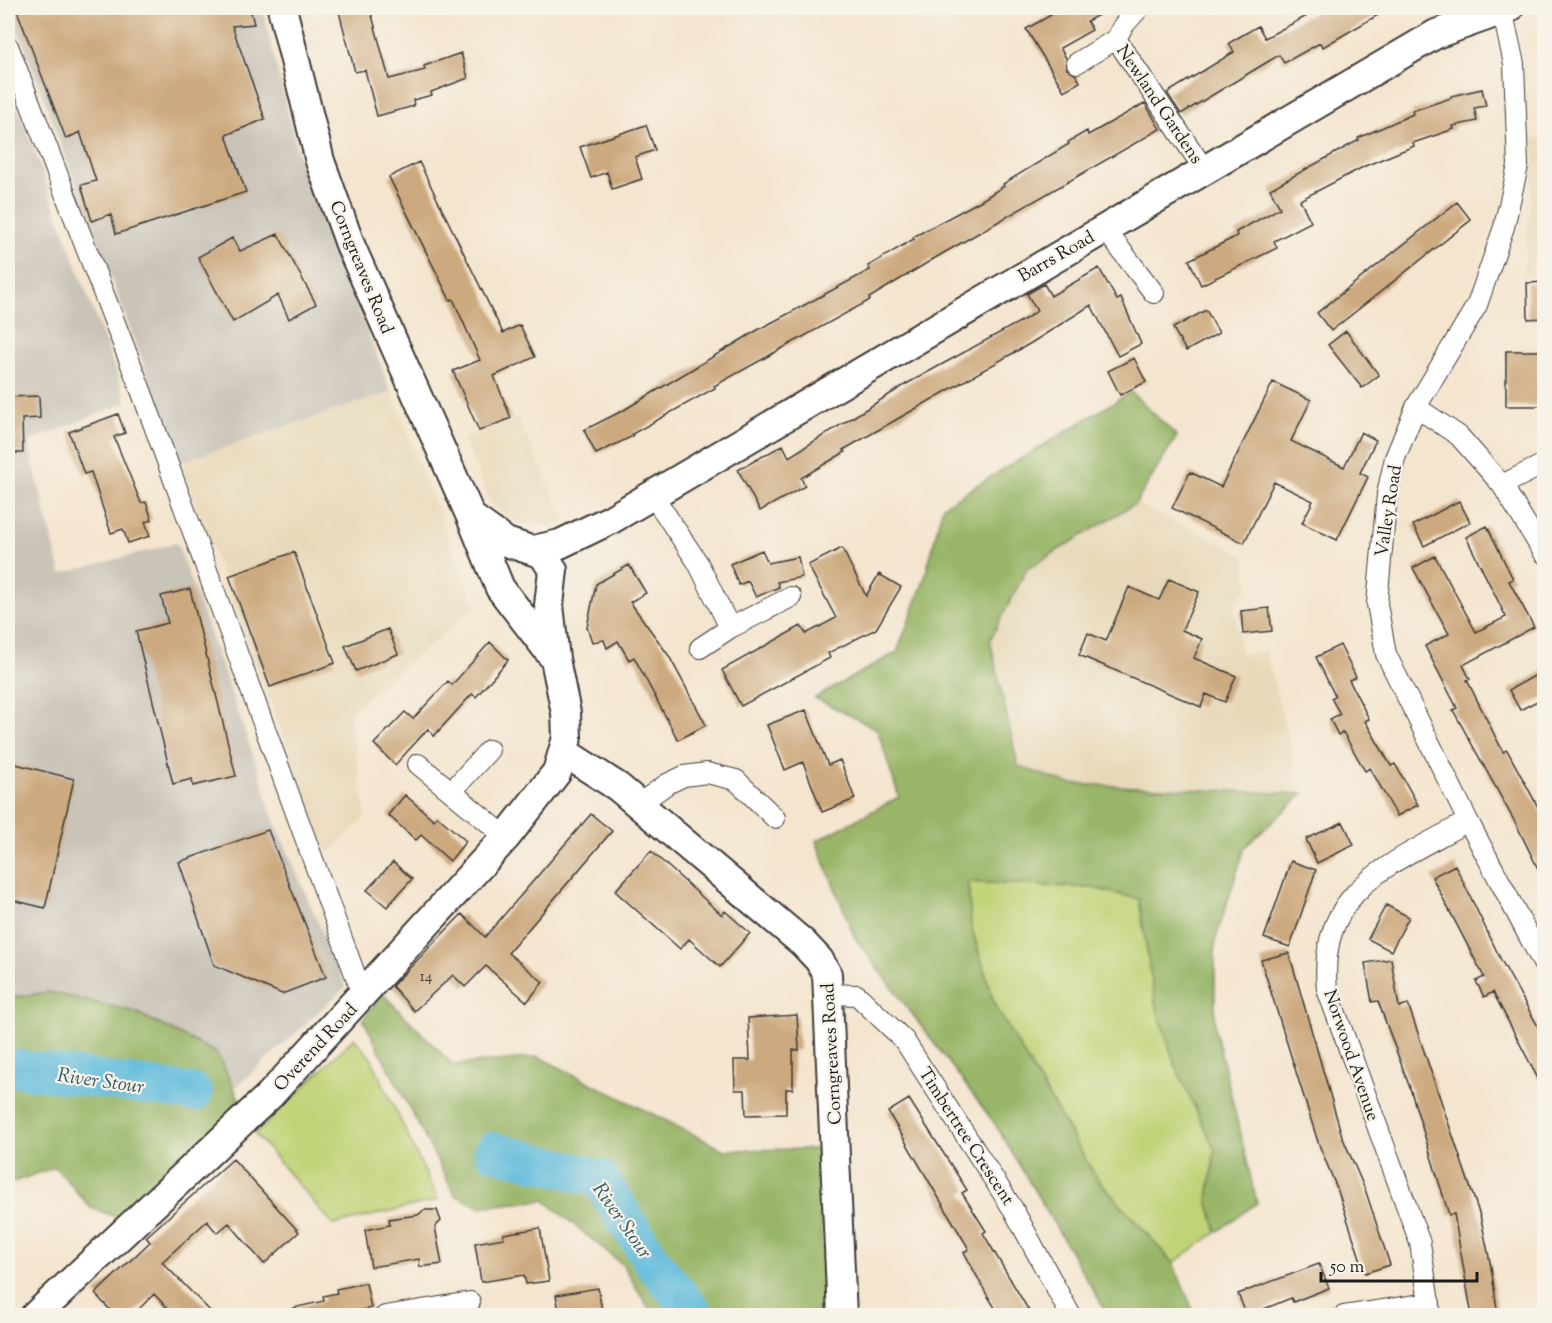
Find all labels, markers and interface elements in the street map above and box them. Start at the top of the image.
street label: Newland Gardens [1109,40,1208,170]
street label: Corngreaves Road [322,197,399,338]
street label: Barrs Road [1014,225,1100,290]
street label: Valley Road [1370,463,1410,559]
house number: 14 [420,967,433,988]
street label: Corngreaves Road [816,982,850,1125]
street label: Norwood Avenue [1315,986,1385,1125]
street label: Overend Road [269,998,364,1098]
water label: River Stour [55,1062,146,1103]
street label: Timbertree Crescent [911,1063,1020,1211]
water label: River Stour [584,1177,658,1265]
scale bar [1321,1245,1477,1283]
text: 50 m [1329,1255,1365,1281]

